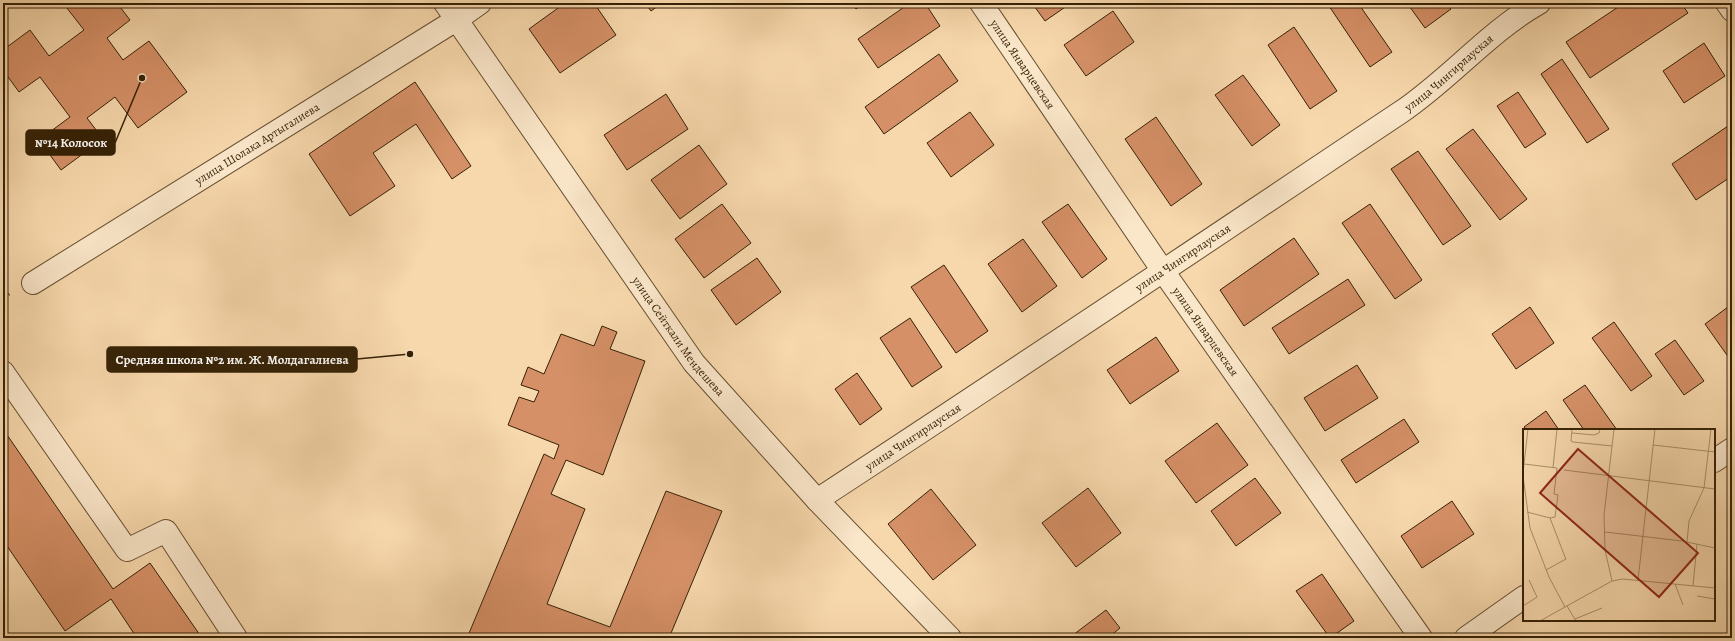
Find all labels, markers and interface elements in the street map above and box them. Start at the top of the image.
street label: улица Январцевская [986,15,1059,112]
street label: улица Чингирлауская [1401,31,1497,116]
street label: улица Шолака Артыгалиева [191,99,323,189]
callout: №14 Колосок [26,130,115,155]
text: №14 Колосок [35,134,107,151]
street label: улица Чингирлауская [1131,220,1234,296]
street label: улица Сейткали Мендешева [628,273,728,400]
street label: улица Январцевская [1168,283,1243,379]
callout: Средняя школа №2 им. Ж. Молдагалиева [107,347,357,372]
text: Средняя школа №2 им. Ж. Молдагалиева [115,351,349,368]
street label: улица Чингирлауская [861,399,964,475]
inset map [1523,429,1715,621]

